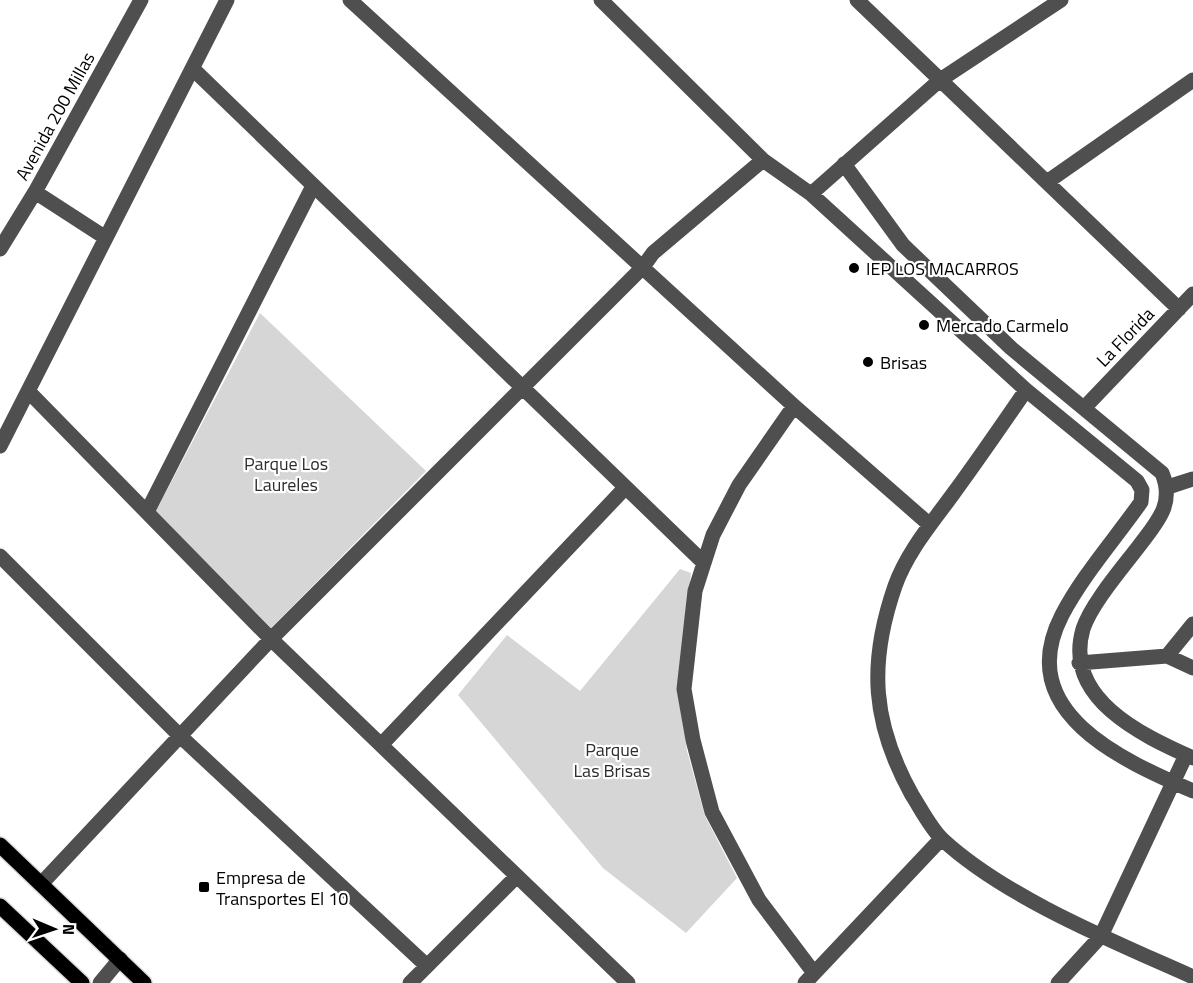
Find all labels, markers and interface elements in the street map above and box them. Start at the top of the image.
street label: Avenida 200 Millas [9,47,101,185]
place label: IEP LOS MACARROS [866,255,1019,282]
marker: IEP LOS MACARROS [847,261,861,275]
street label: La Florida [1090,301,1160,373]
place label: Mercado Carmelo [936,312,1069,339]
marker: Mercado Carmelo [917,318,931,332]
place label: Brisas [880,349,927,376]
marker: Brisas [861,355,875,369]
park label: Parque Los Laureles [244,450,328,498]
park label: Parque Las Brisas [574,736,651,784]
place label: Empresa de Transportes El 10 [216,864,348,912]
marker: Empresa de Transportes El 10 [197,880,211,894]
north arrow [24,899,84,959]
text: N [57,924,81,935]

